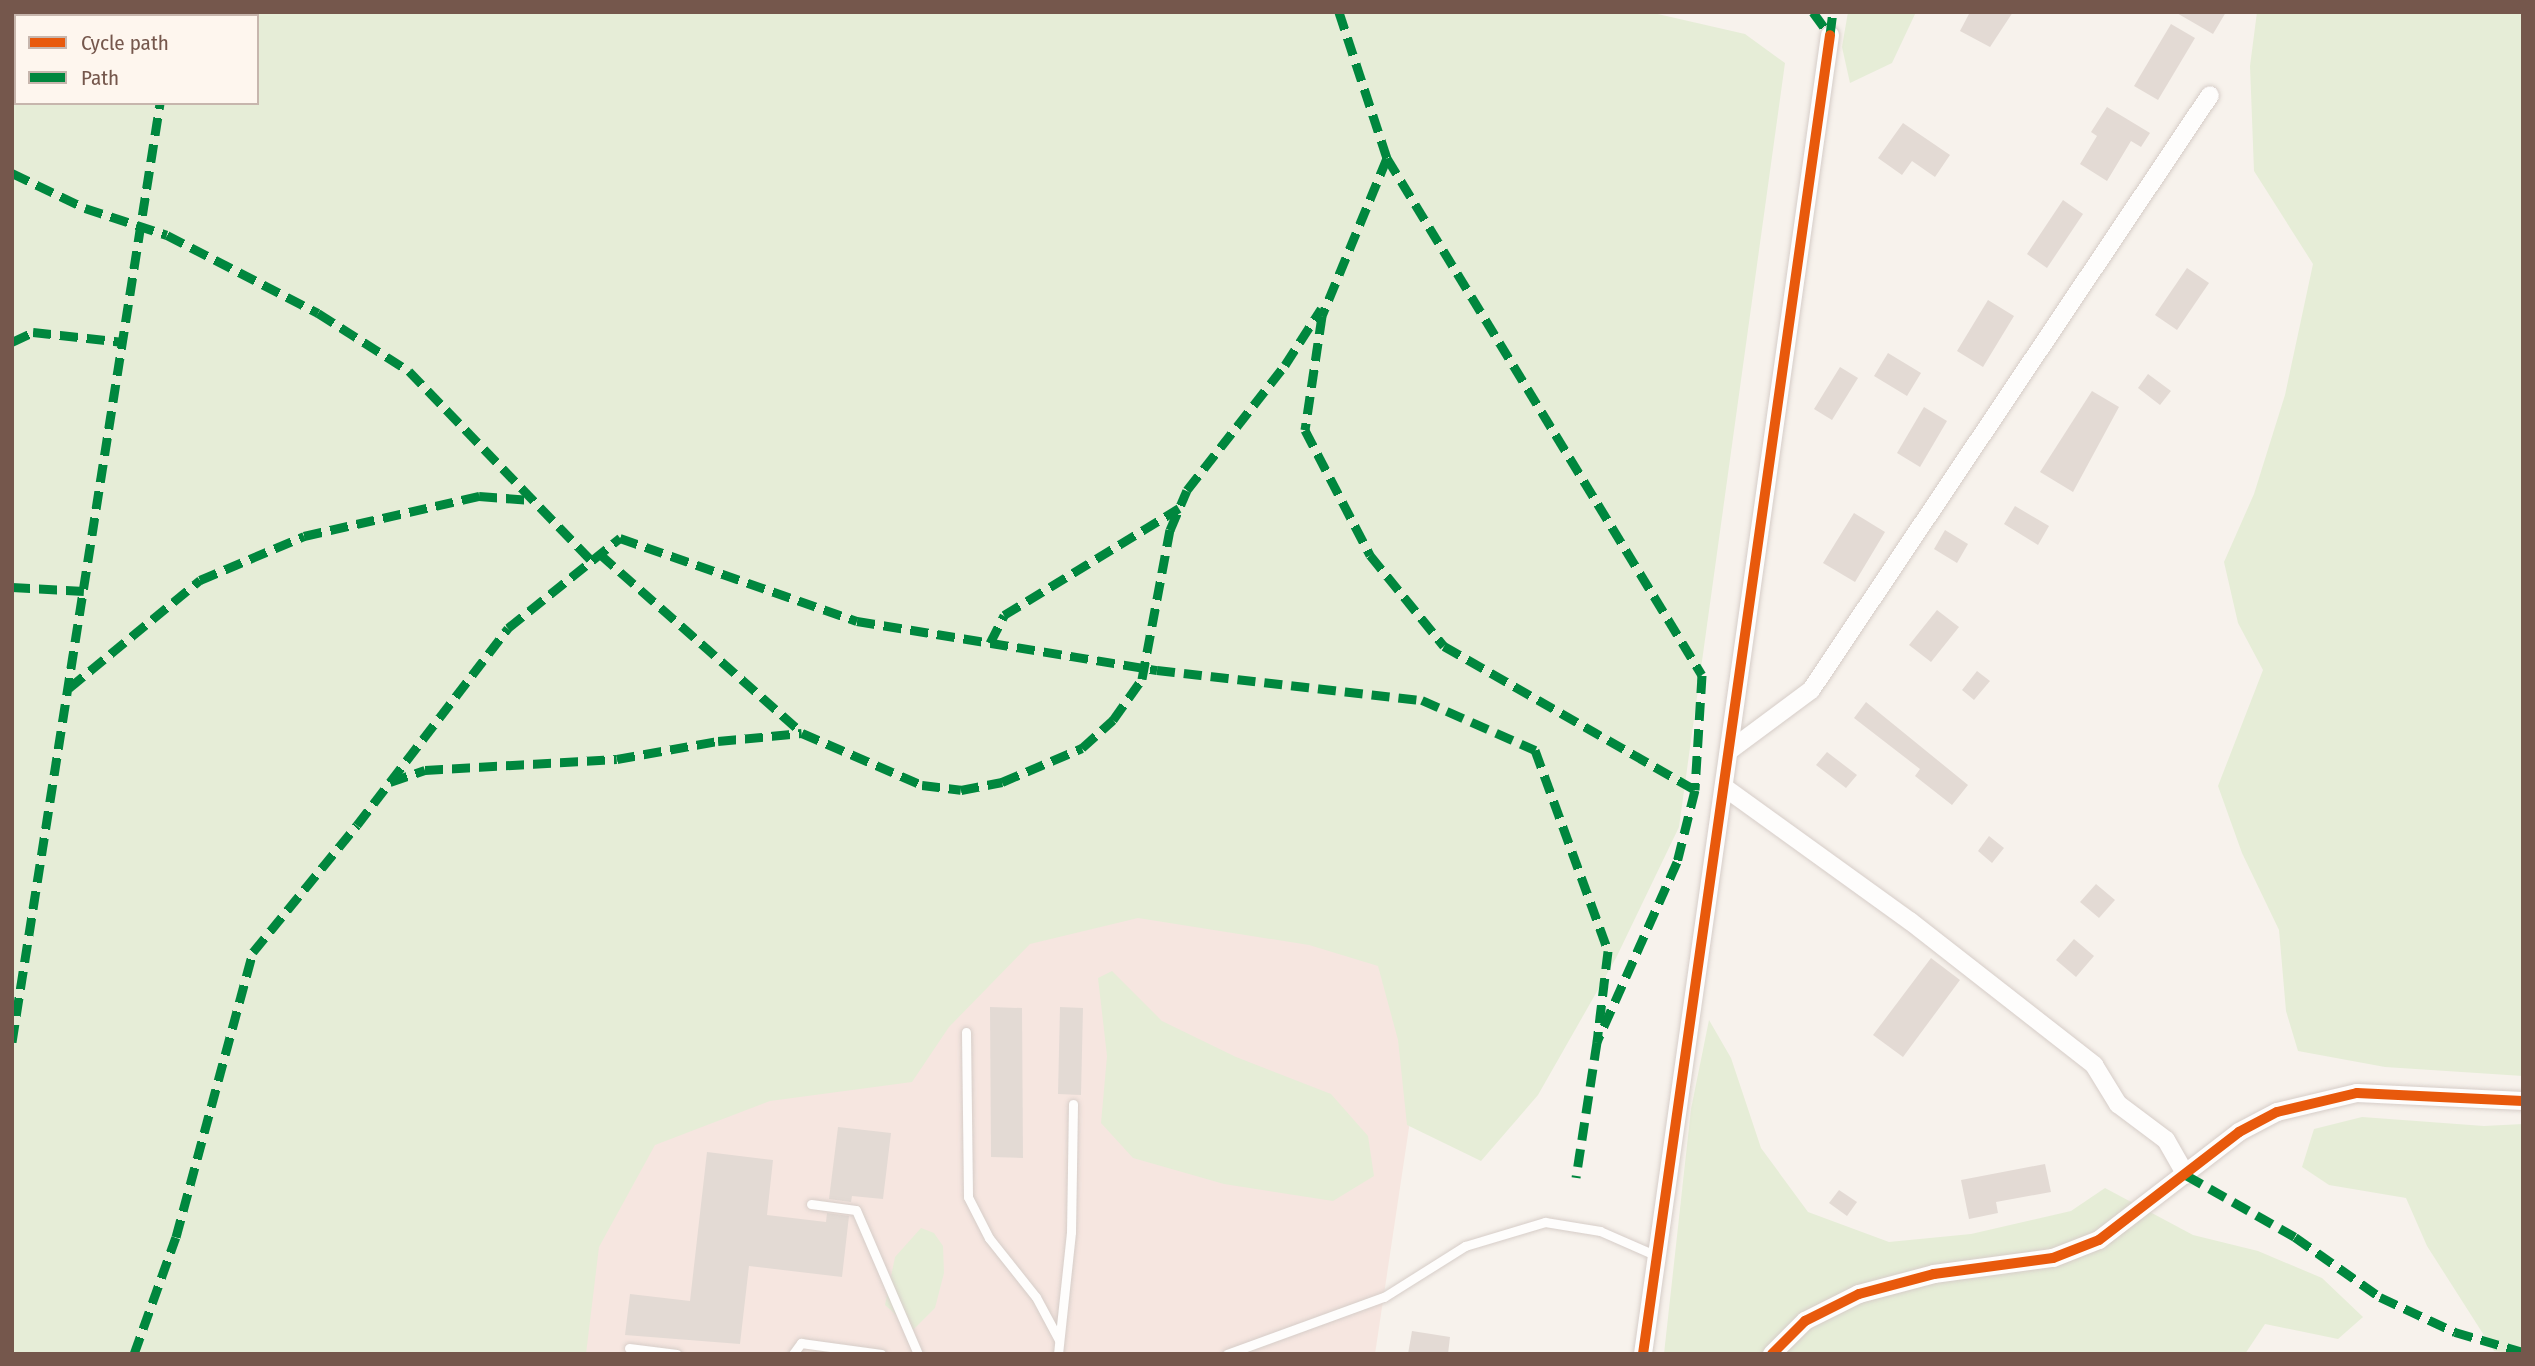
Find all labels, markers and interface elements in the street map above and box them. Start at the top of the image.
legend [14,14,259,105]
text: Cycle path [81,30,169,56]
text: Path [81,65,119,91]

